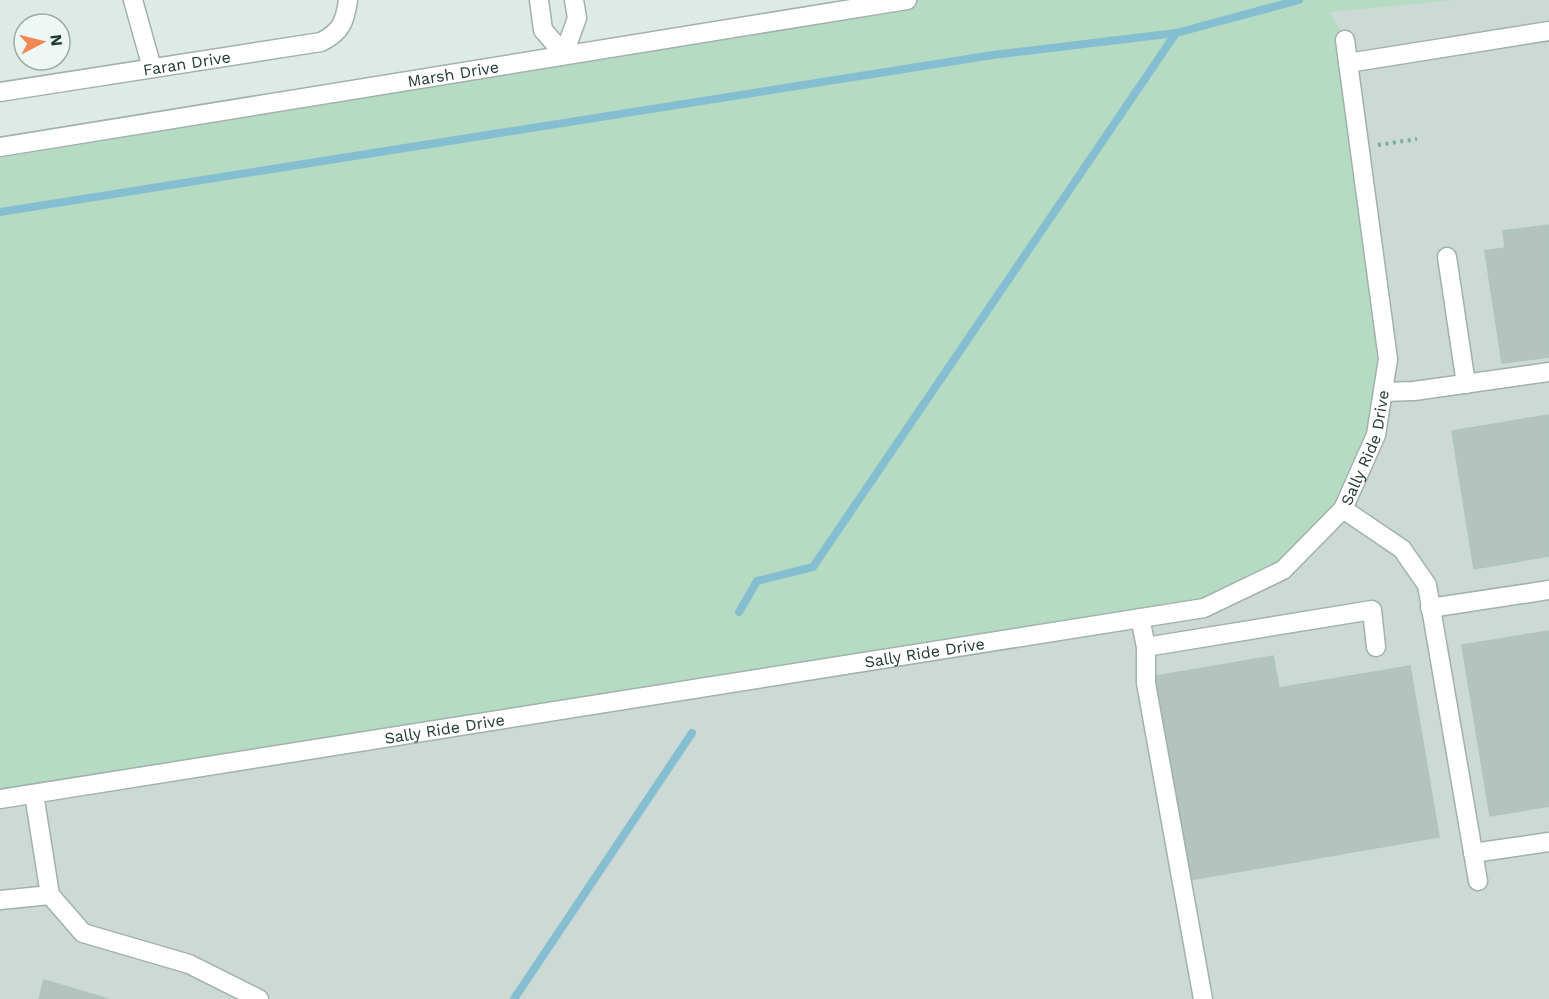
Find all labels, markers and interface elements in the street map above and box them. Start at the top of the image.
north arrow [12,12,72,72]
text: N [46,33,67,47]
street label: Faran Drive [142,47,232,80]
street label: Marsh Drive [406,57,500,91]
street label: Sally Ride Drive [1337,389,1393,508]
street label: Sally Ride Drive [863,634,986,672]
street label: Sally Ride Drive [383,710,506,748]

